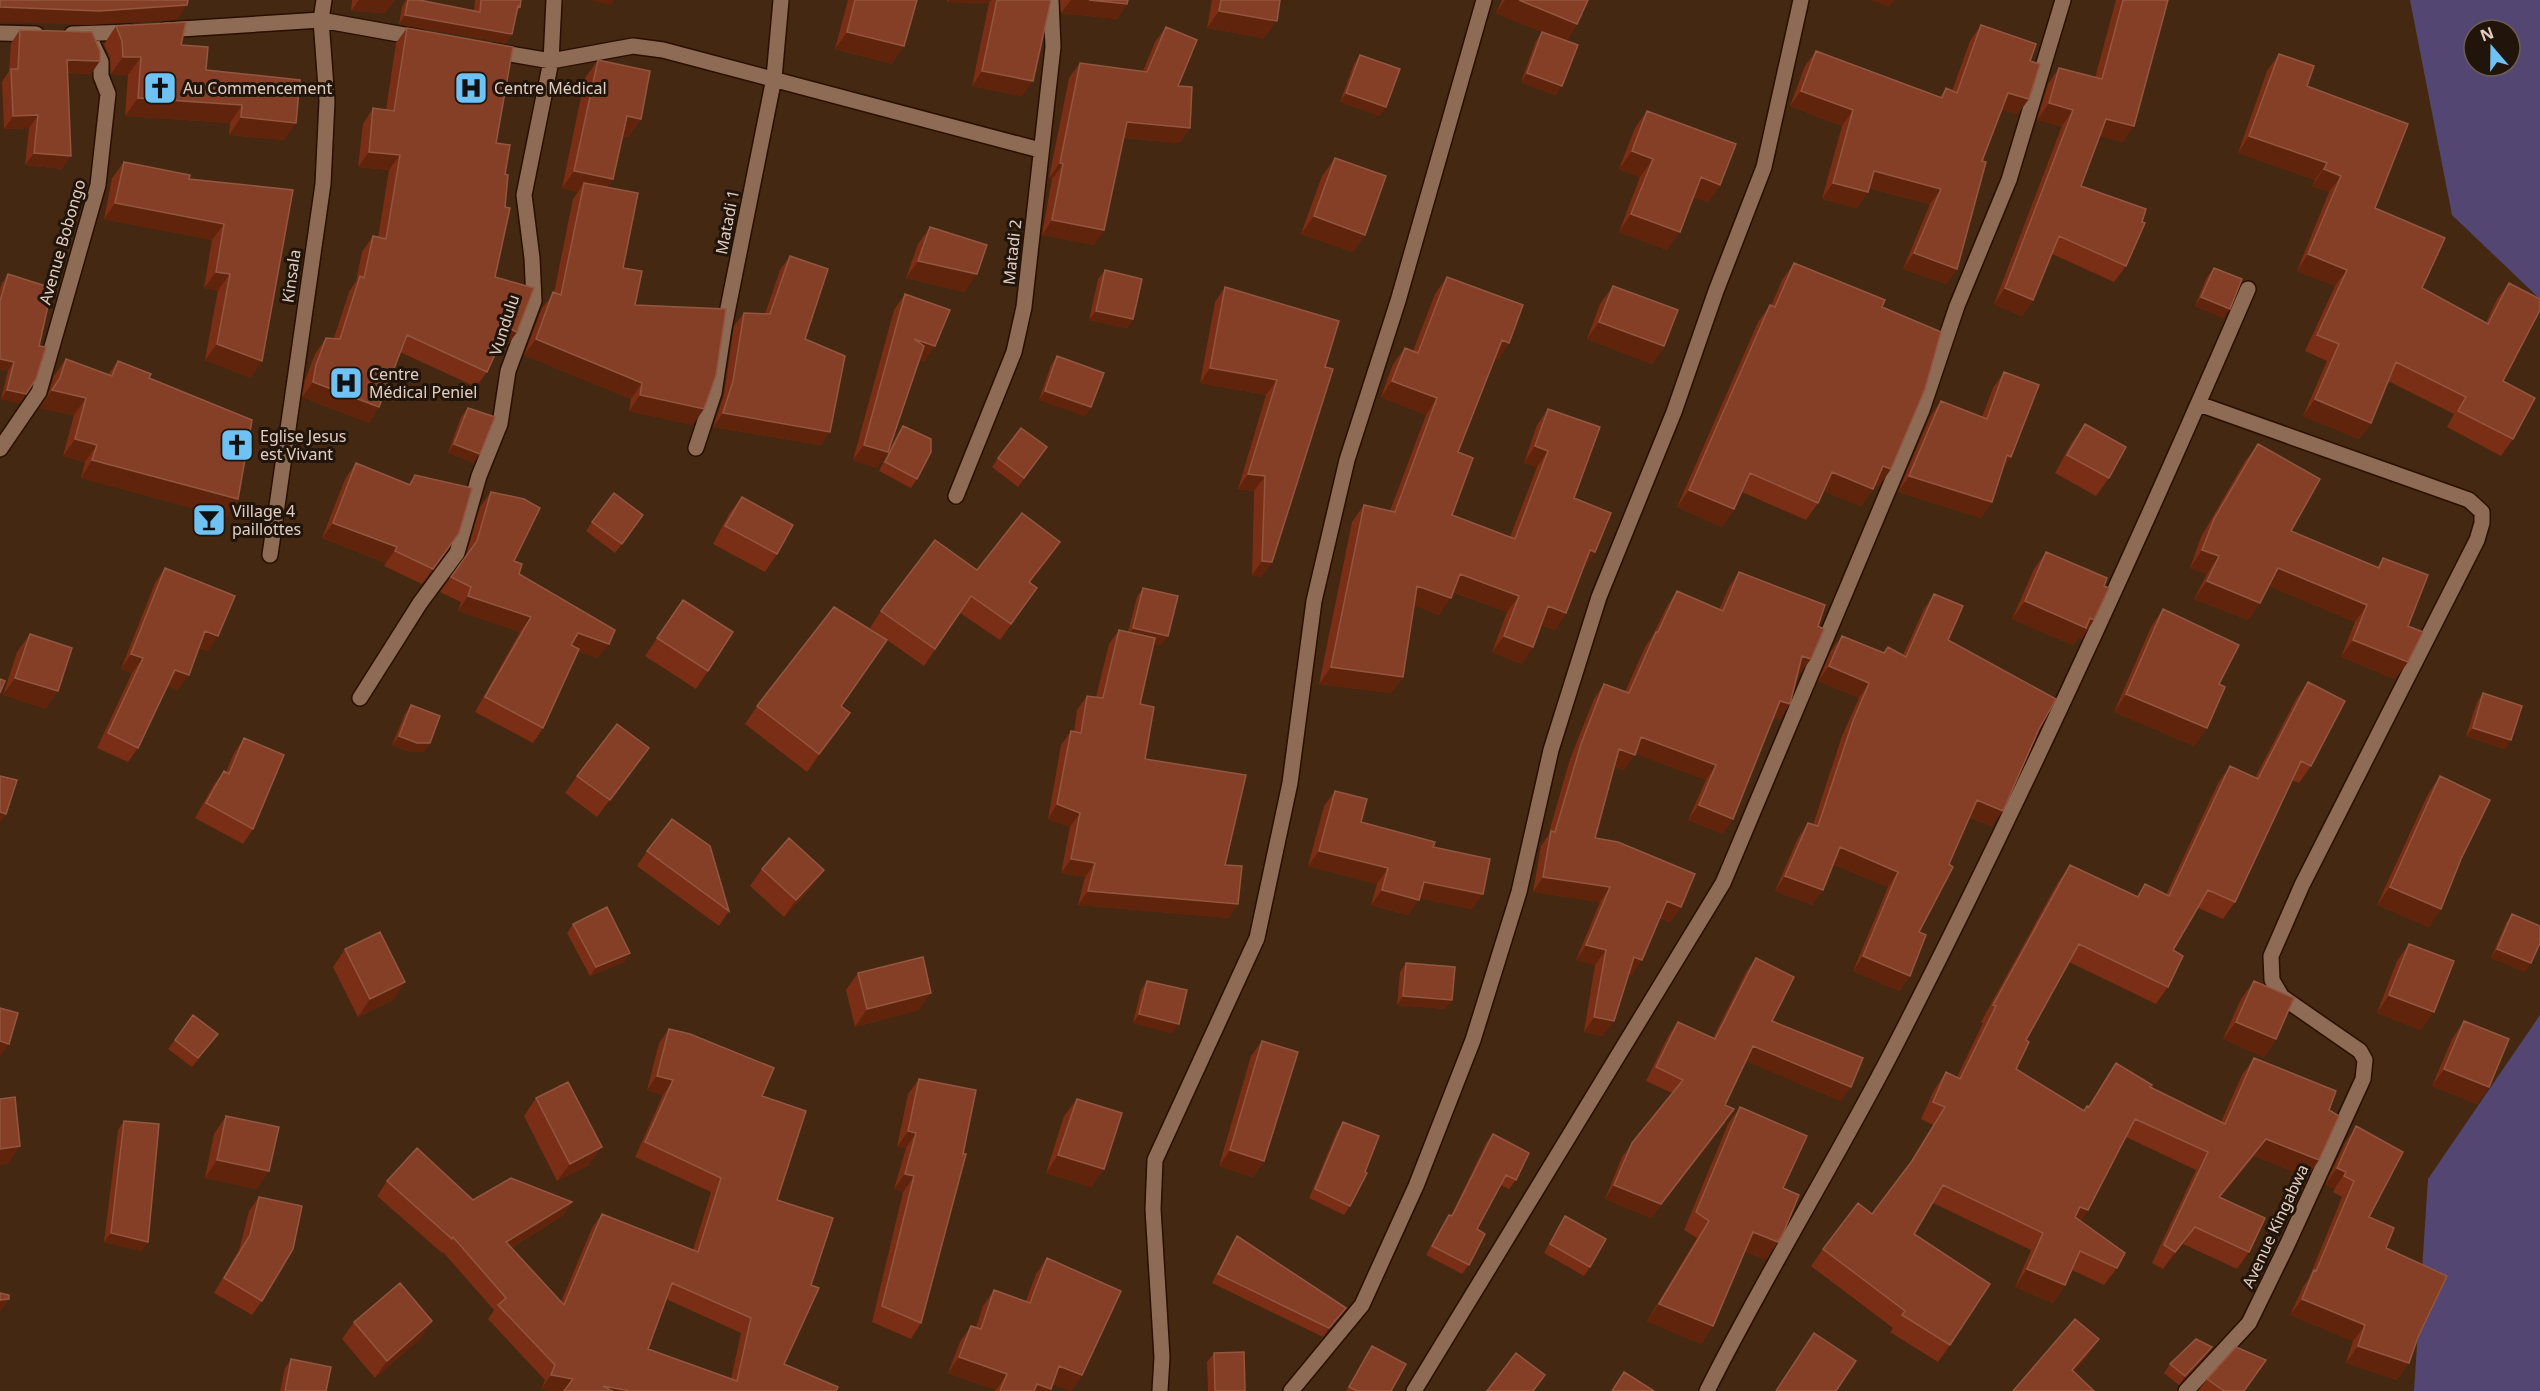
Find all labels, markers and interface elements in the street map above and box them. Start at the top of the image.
north arrow [2462,18,2522,78]
text: N [2477,21,2497,46]
church icon: Au Commencement [142,70,178,106]
hospital icon: Centre Médical [453,70,489,106]
place label: Au Commencement [183,77,332,99]
place label: Centre Médical [494,77,607,99]
street label: Avenue Bobongo [34,177,90,307]
street label: Matadi 1 [710,188,744,256]
street label: Matadi 2 [998,218,1026,286]
street label: Kinsala [276,248,306,304]
street label: Vundulu [484,292,524,358]
place label: Centre Médical Peniel [369,363,477,403]
hospital icon: Centre Médical Peniel [328,365,364,401]
place label: Eglise Jesus est Vivant [260,425,346,465]
church icon: Eglise Jesus est Vivant [219,427,255,463]
place label: Village 4 paillottes [232,500,301,540]
bar icon: Village 4 paillottes [191,502,227,538]
street label: Avenue Kingabwa [2237,1161,2313,1291]

